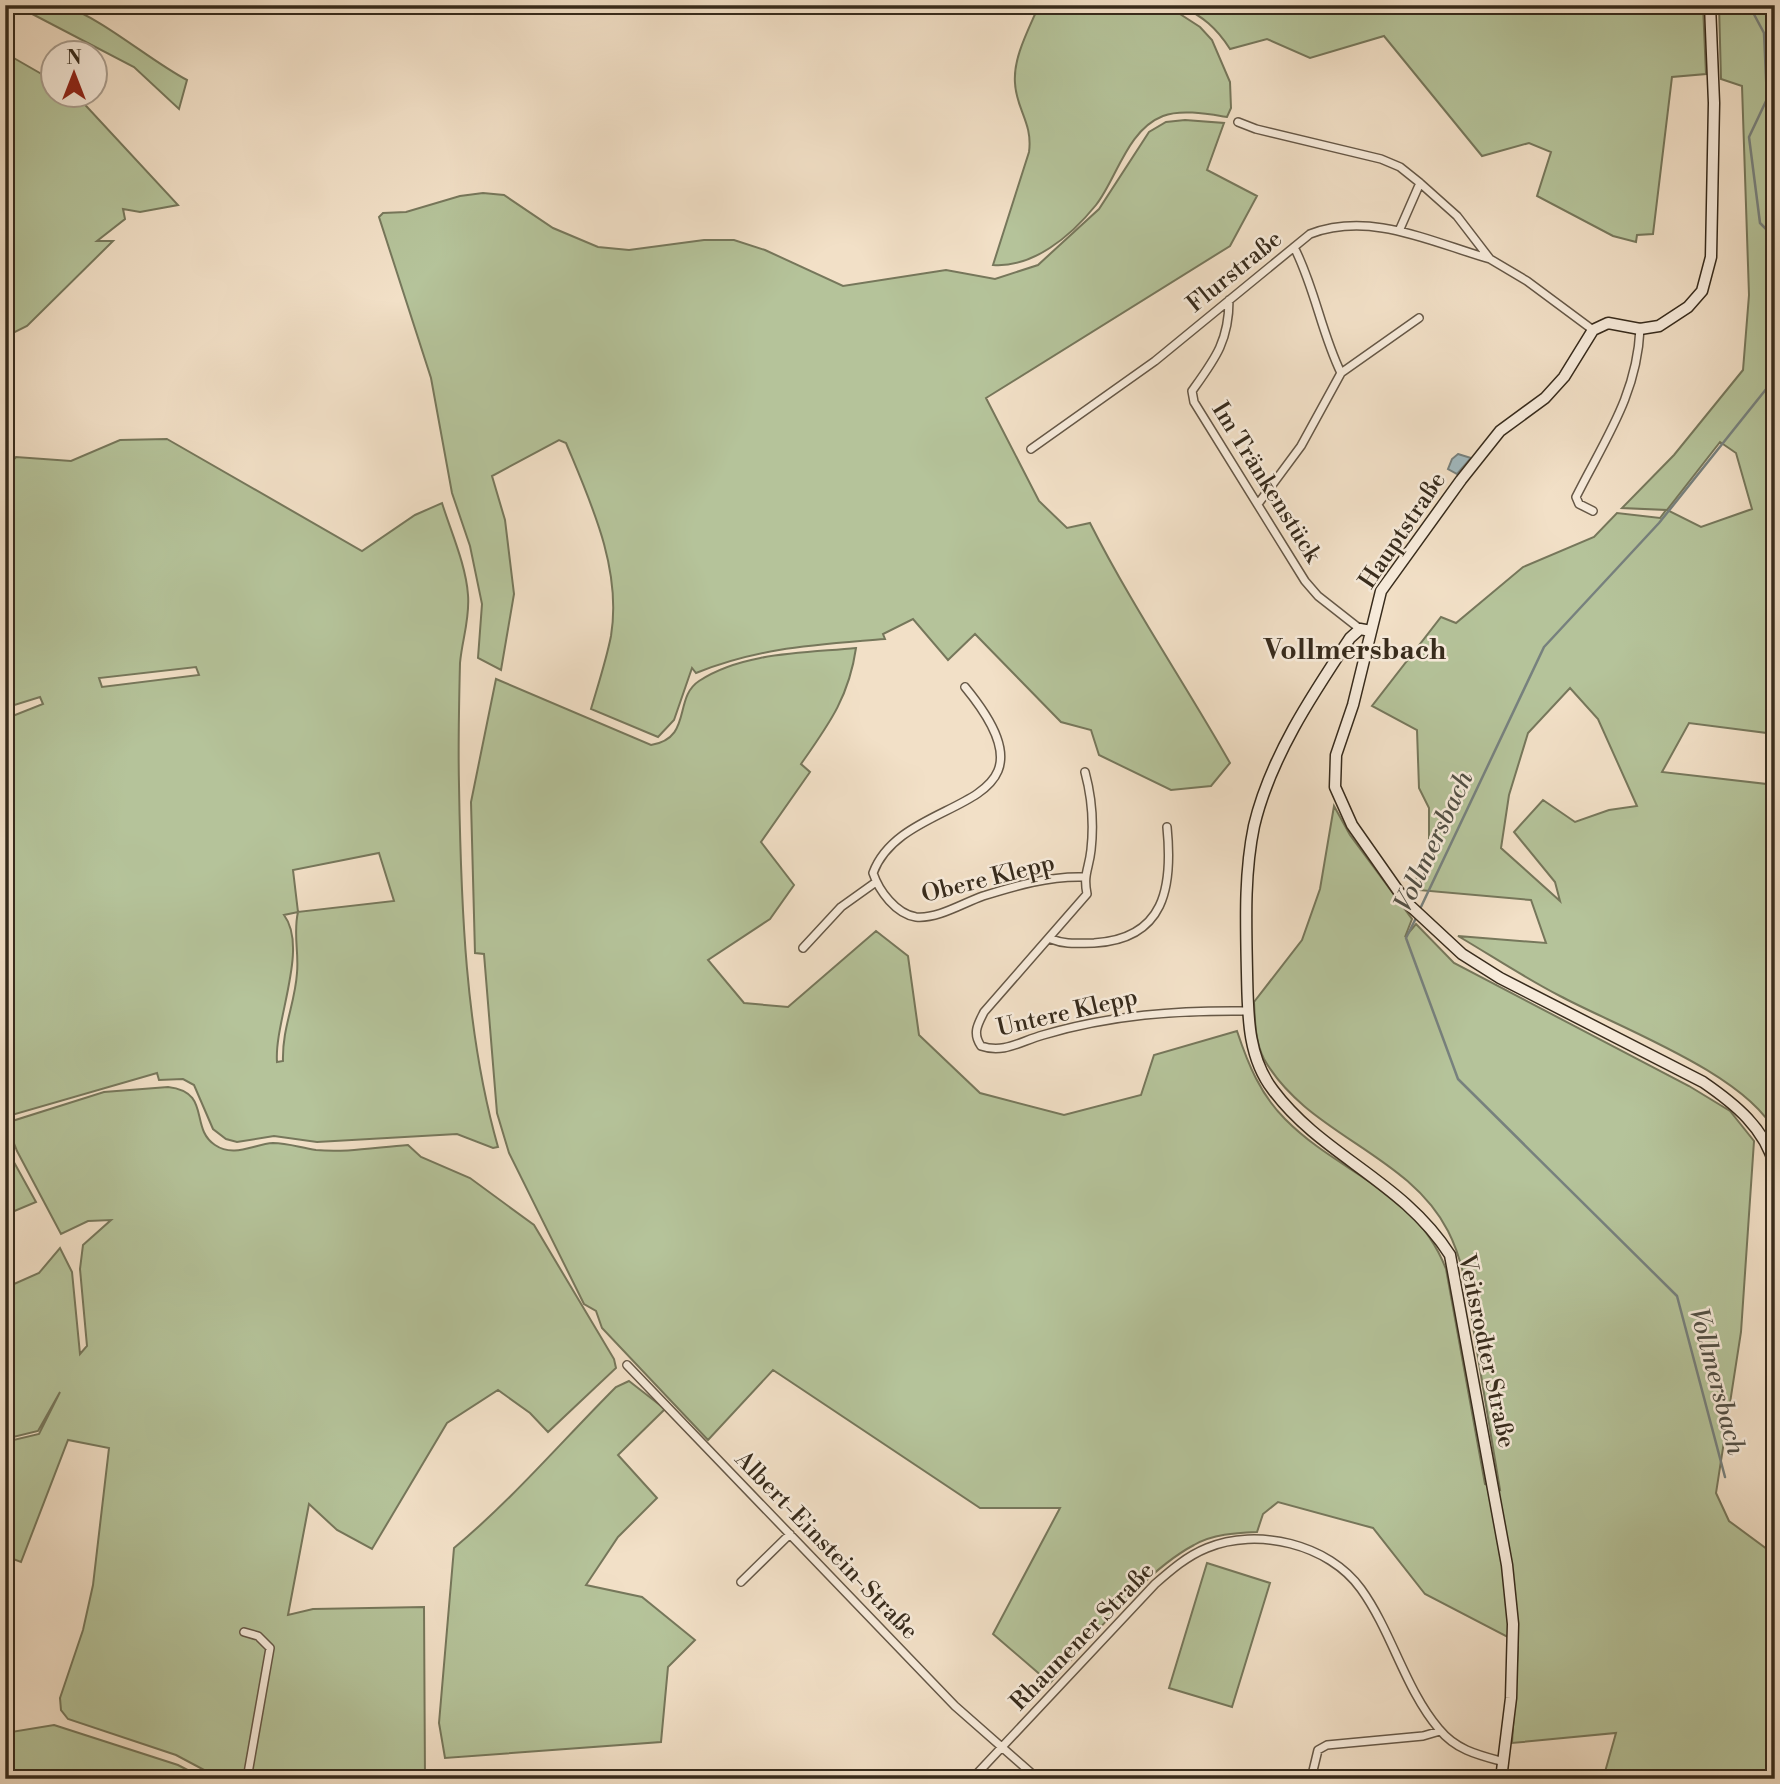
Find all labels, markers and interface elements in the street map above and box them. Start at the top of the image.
north arrow [38,38,108,108]
text: N [66,46,82,70]
street label: Flurstraße [1181,224,1288,319]
street label: Im Tränkenstück [1205,397,1328,570]
street label: Hauptstraße [1353,466,1453,595]
district label: Vollmersbach [1263,633,1446,668]
water label: Vollmersbach [1388,766,1481,917]
street label: Obere Klepp [918,848,1058,910]
street label: Untere Klepp [994,982,1141,1044]
street label: Veitsrodter Straße [1451,1251,1521,1451]
water label: Vollmersbach [1682,1304,1752,1459]
street label: Albert-Einstein-Straße [728,1444,924,1646]
street label: Rhaunener Straße [1004,1556,1161,1717]

